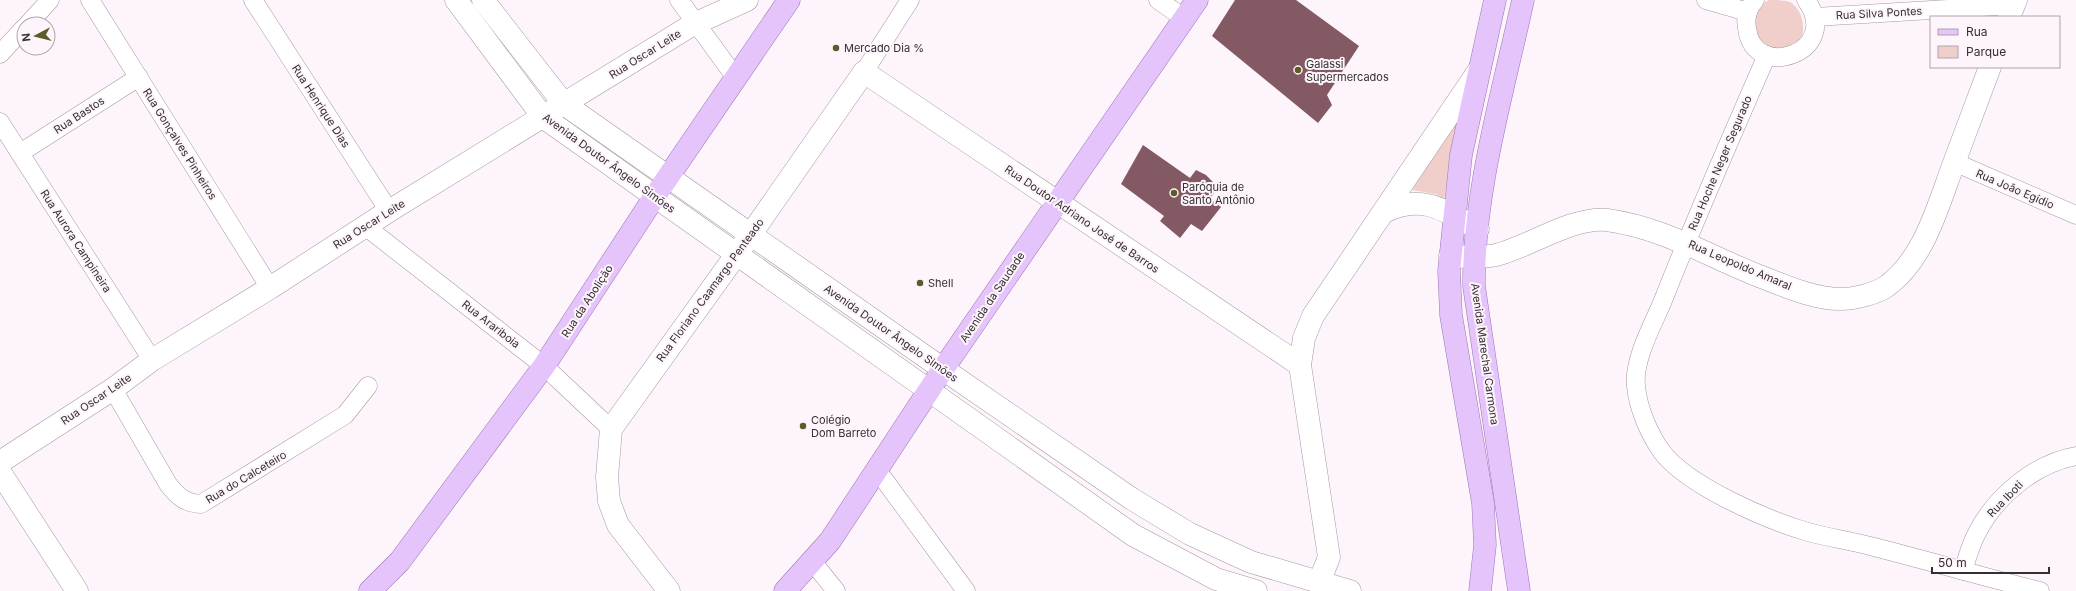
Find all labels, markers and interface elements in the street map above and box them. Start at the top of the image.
street label: Rua Silva Pontes [1835,4,1923,22]
north arrow [16,16,56,56]
legend [1930,16,2060,68]
text: Rua [1966,24,1988,39]
street label: Rua Oscar Leite [606,26,684,82]
text: N [19,32,34,42]
place label: Mercado Dia % [844,41,924,55]
marker: Mercado Dia % [831,43,841,53]
text: Parque [1966,44,2006,59]
place label: Galassi Supermercados [1306,57,1389,84]
street label: Rua Henrique Dias [289,62,353,150]
marker: Galassi Supermercados [1293,65,1303,75]
street label: Rua Gonçalves Pinheiros [140,86,220,203]
street label: Rua Bastos [51,93,107,137]
street label: Rua Hoche Neger Segurado [1685,93,1755,233]
street label: Avenida Doutor Ângelo Simões [540,110,678,216]
street label: Rua Doutor Adriano José de Barros [1002,162,1162,276]
street label: Rua João Egídio [1974,166,2057,212]
place label: Paróquia de Santo Antônio [1182,180,1255,207]
street label: Rua Aurora Campineira [37,187,115,295]
marker: Paróquia de Santo Antônio [1169,188,1179,198]
street label: Rua Oscar Leite [330,196,408,252]
street label: Rua Floriano Caamargo Penteado [653,215,767,364]
street label: Rua Leopoldo Amaral [1686,237,1794,293]
street label: Avenida da Saudade [957,249,1027,345]
street label: Rua da Abolição [558,262,616,340]
place label: Shell [928,276,953,290]
marker: Shell [915,278,925,288]
street label: Avenida Doutor Ângelo Simões [821,281,961,385]
street label: Avenida Marechal Carmona [1468,282,1502,426]
street label: Rua Arariboia [459,297,523,351]
street label: Rua Oscar Leite [58,370,134,428]
place label: Colégio Dom Barreto [811,413,877,440]
marker: Colégio Dom Barreto [798,421,808,431]
street label: Rua do Calceteiro [203,447,289,507]
street label: Rua Iboti [1984,478,2026,520]
scale bar [1932,549,2049,575]
text: 50 m [1938,555,1967,570]

